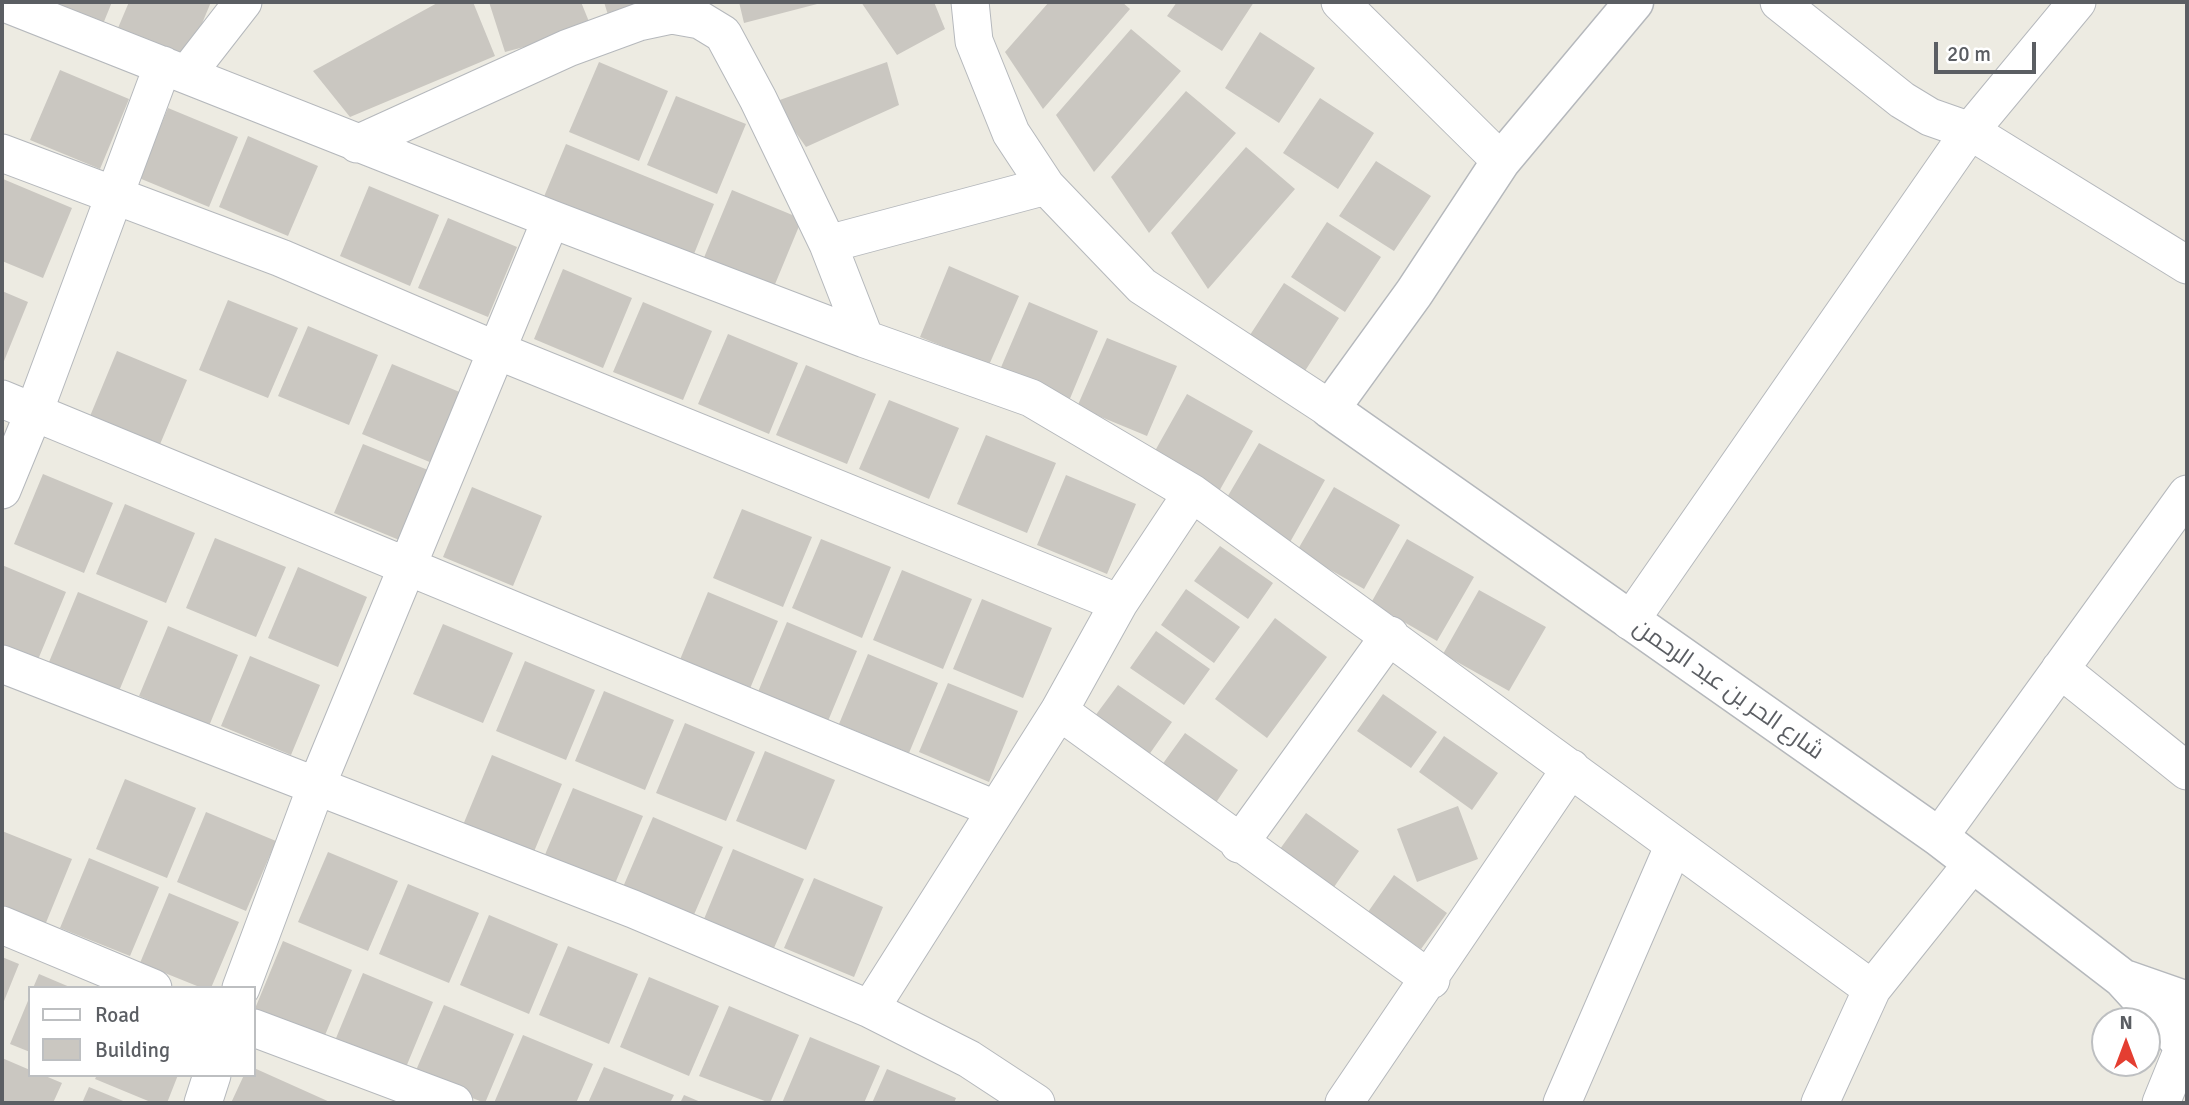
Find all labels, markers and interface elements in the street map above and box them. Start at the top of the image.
scale bar [1937,28,2038,72]
text: 20 m [1947,41,1991,67]
street label: شارع الحر بن عبد الرحمن [1627,613,1829,767]
legend [28,986,256,1077]
text: Road [95,1002,140,1028]
north arrow [2091,1007,2161,1077]
text: N [2119,1011,2133,1035]
text: Building [95,1037,170,1063]

